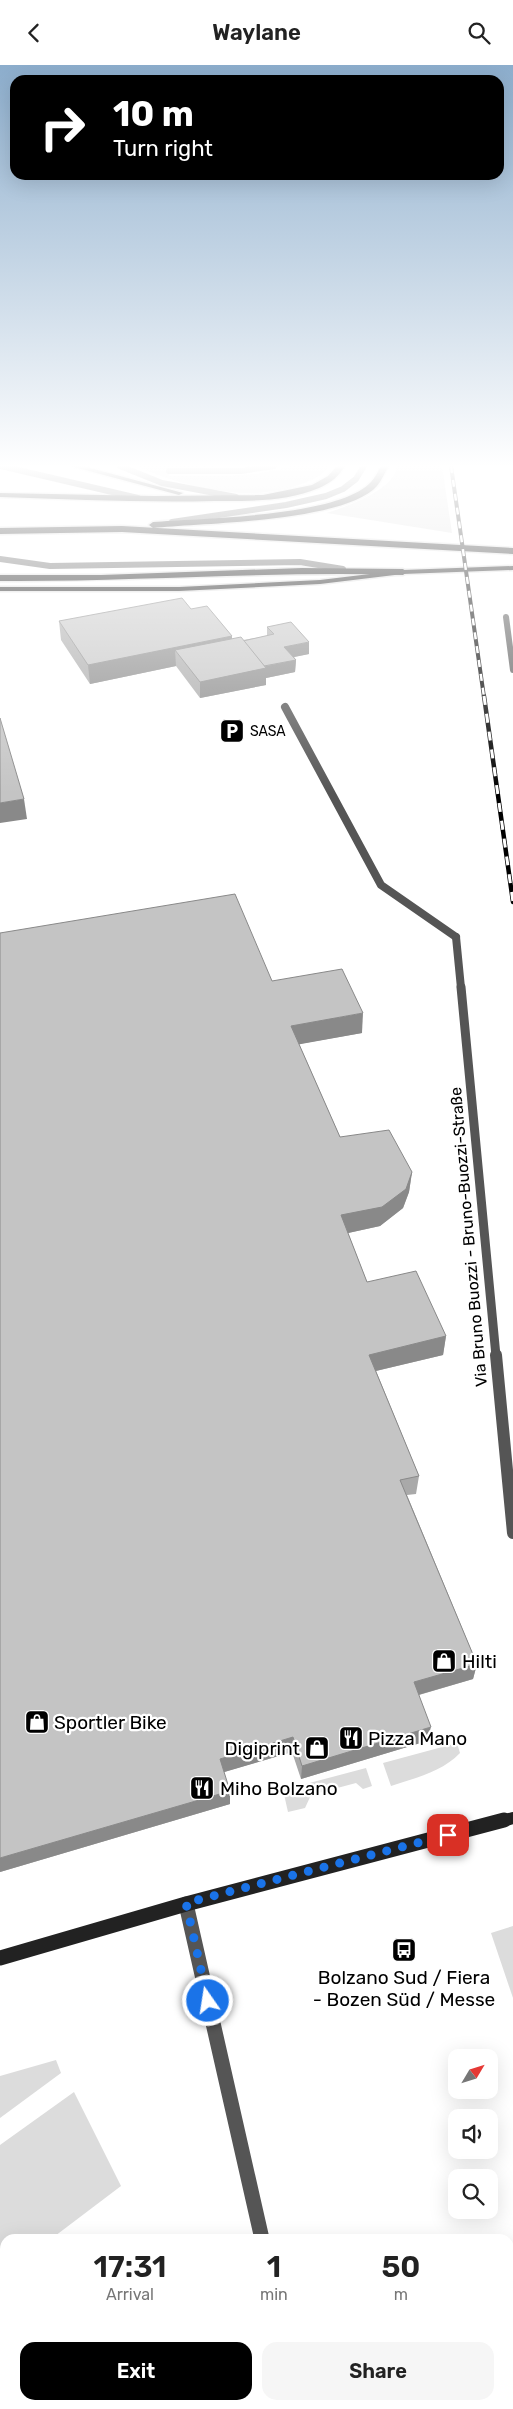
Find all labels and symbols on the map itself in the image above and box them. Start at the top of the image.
parking icon: SASA [219,718,245,744]
place label: SASA [250,723,286,740]
street label: Via Bruno Buozzi - Bruno-Buozzi-Straße [446,1086,491,1388]
shop icon: Hilti [431,1648,457,1674]
place label: Hilti [462,1650,497,1673]
shop icon: Sportler Bike [24,1709,50,1735]
place label: Sportler Bike [54,1711,167,1734]
restaurant icon: Pizza Mano [338,1725,364,1751]
place label: Pizza Mano [368,1727,467,1750]
shop icon: Digiprint [304,1735,330,1761]
place label: Digiprint [224,1737,301,1760]
restaurant icon: Miho Bolzano [189,1775,215,1801]
place label: Miho Bolzano [220,1777,338,1800]
pin [427,1814,469,1856]
bus stop icon: Bolzano Sud / Fiera - Bozen Süd / Messe [391,1937,417,1963]
place label: Bolzano Sud / Fiera - Bozen Süd / Messe [313,1966,495,2011]
position arrow [181,1974,233,2026]
north arrow [448,2049,498,2099]

